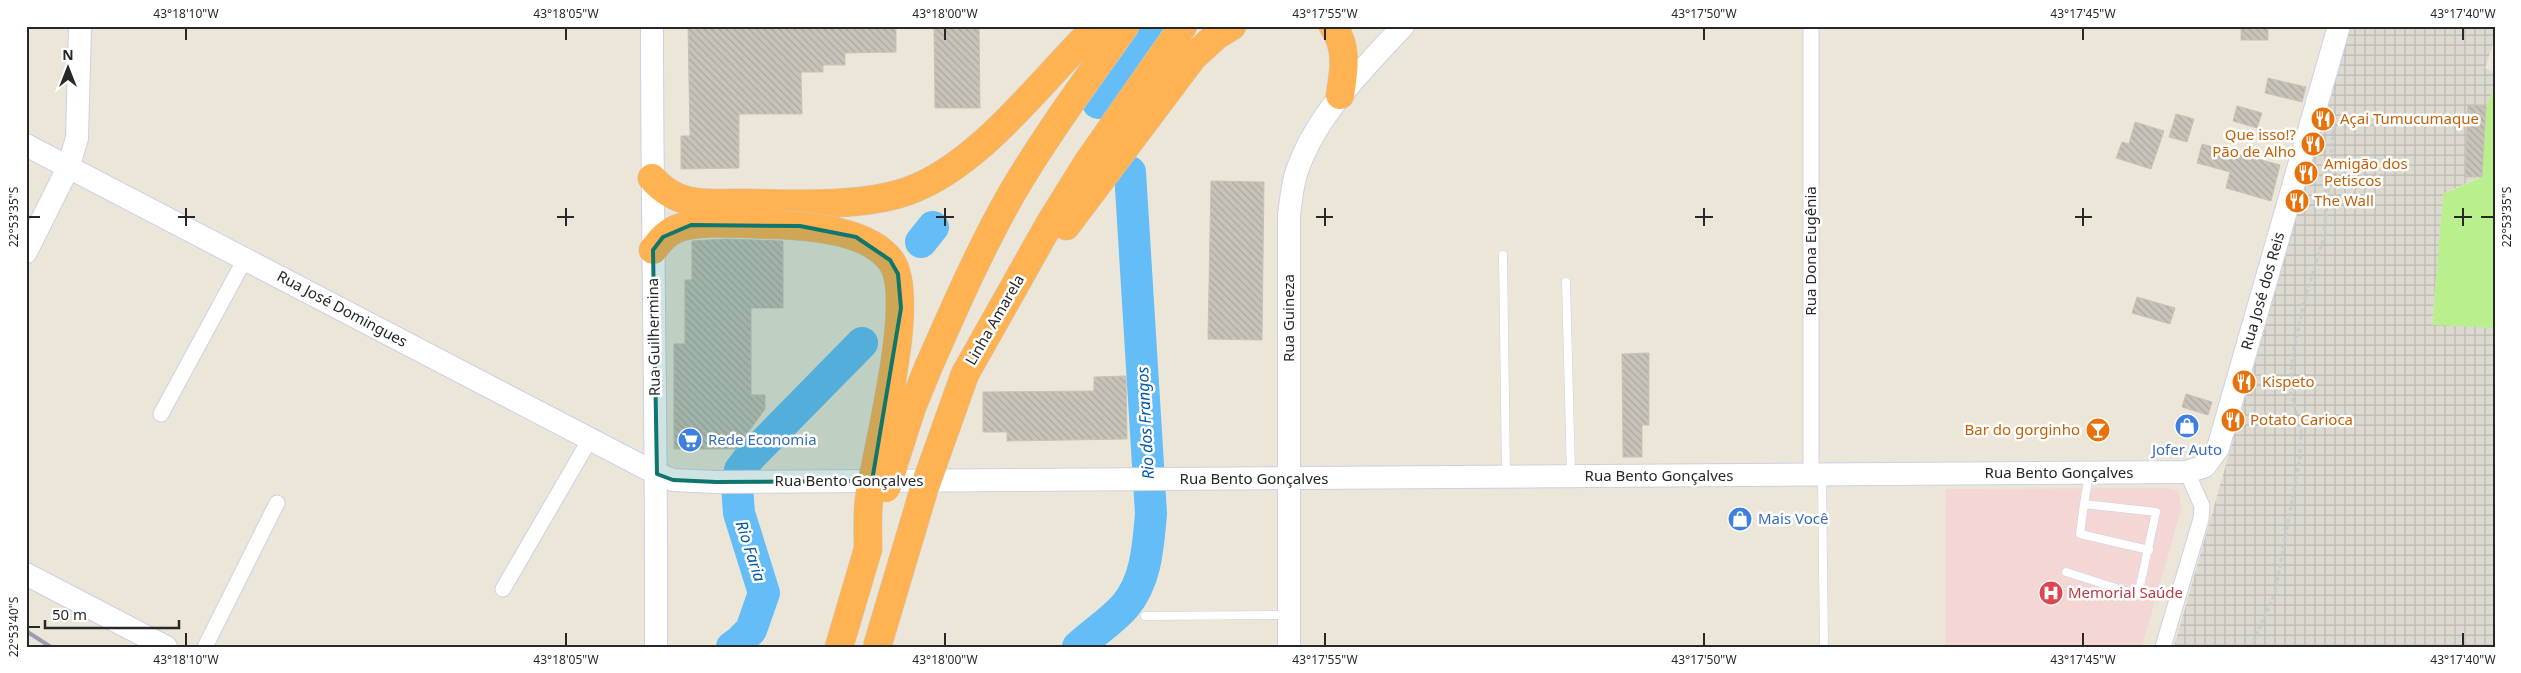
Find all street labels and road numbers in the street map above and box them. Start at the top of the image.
street label: Rua Dona Eugênia [1800,186,1820,316]
street label: Rua José dos Reis [2236,229,2288,352]
street label: Rua José Domingues [274,265,411,351]
street label: Linha Amarela [960,271,1028,368]
street label: Rua Guineza [1278,274,1298,362]
street label: Rua Guilhermina [642,278,664,396]
street label: Rua Bento Gonçalves [1985,462,2133,482]
street label: Rua Bento Gonçalves [1585,465,1733,485]
street label: Rua Bento Gonçalves [1180,468,1328,488]
street label: Rua Bento Gonçalves [775,470,923,490]

